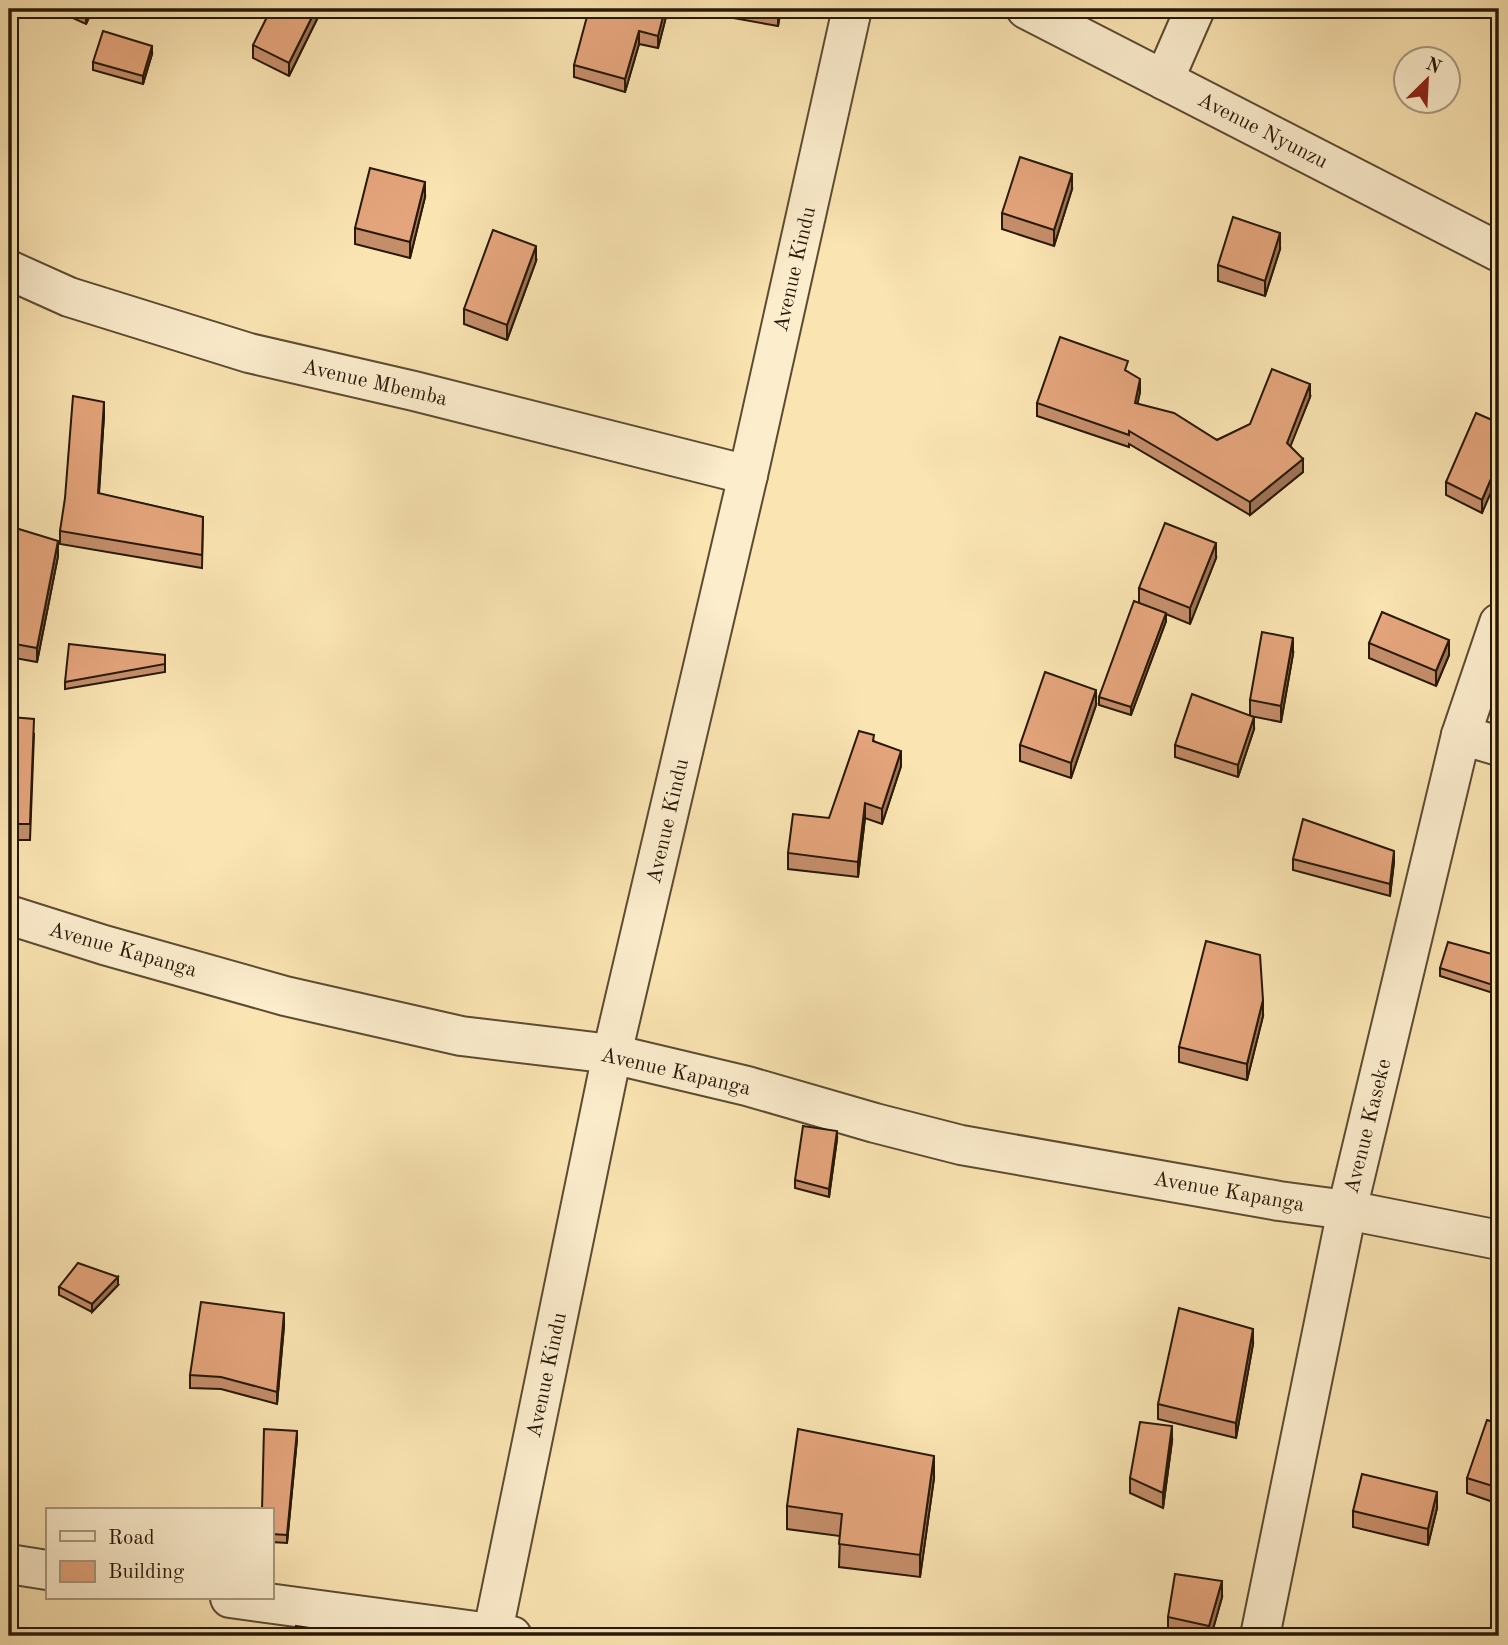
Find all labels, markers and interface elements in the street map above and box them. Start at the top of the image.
north arrow [1392,46,1462,116]
text: N [1422,55,1444,79]
street label: Avenue Nyunzu [1194,90,1331,173]
street label: Avenue Kindu [771,205,820,334]
street label: Avenue Mbemba [300,357,449,410]
street label: Avenue Kindu [644,757,693,886]
street label: Avenue Kapanga [46,919,199,982]
street label: Avenue Kapanga [599,1045,753,1100]
street label: Avenue Kaseke [1342,1057,1395,1196]
street label: Avenue Kapanga [1152,1169,1306,1216]
street label: Avenue Kindu [524,1311,571,1440]
legend [46,1508,273,1600]
text: Road [108,1528,155,1549]
text: Building [108,1562,185,1583]

